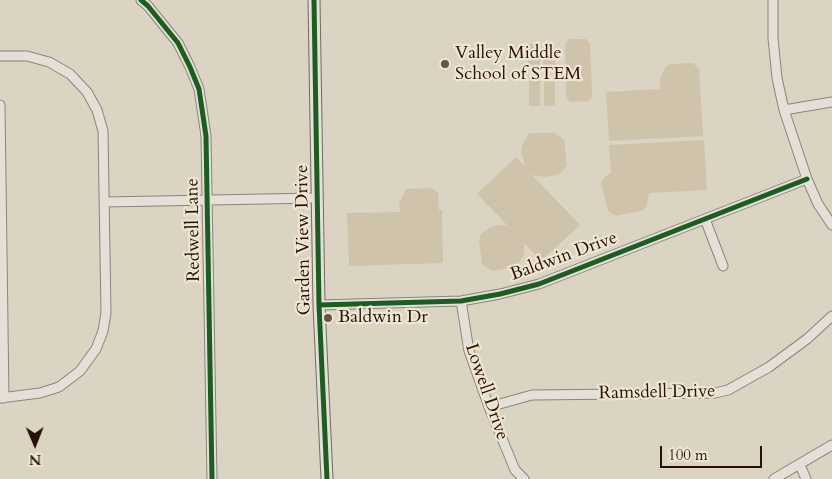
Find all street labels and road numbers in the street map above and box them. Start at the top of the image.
street label: Garden View Drive [292,164,316,316]
street label: Redwell Lane [182,178,206,282]
street label: Baldwin Drive [508,228,620,286]
street label: Lowell Drive [459,341,513,443]
street label: Ramsdell Drive [598,381,716,405]

